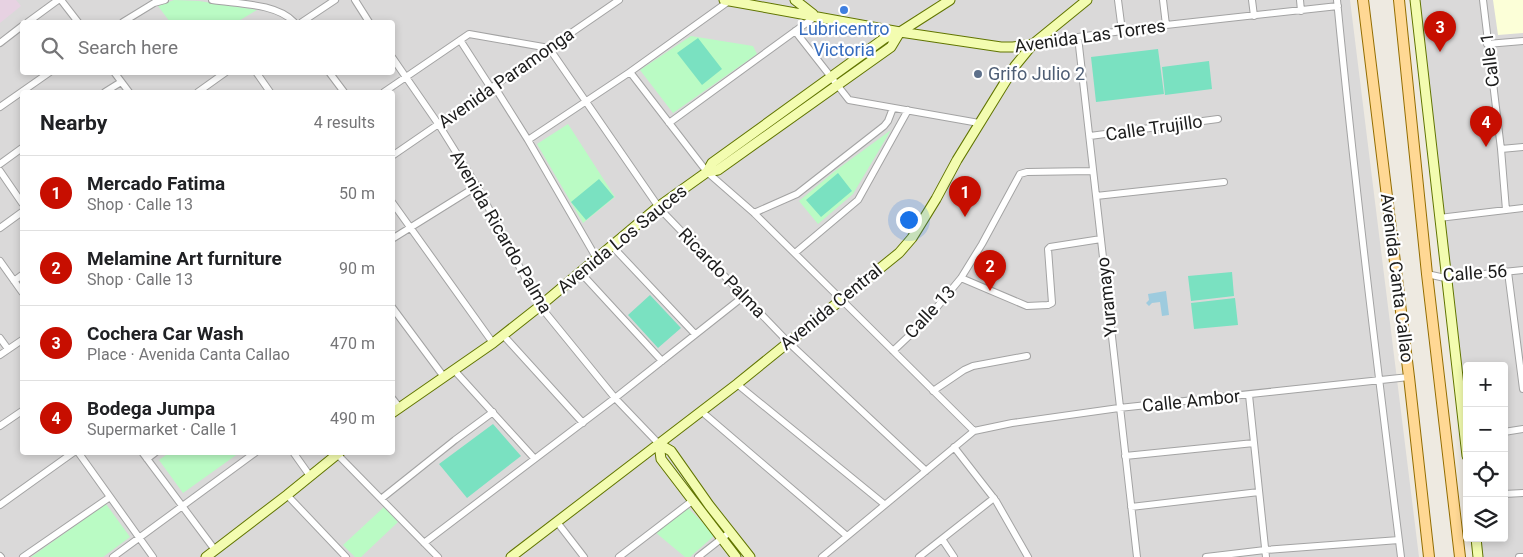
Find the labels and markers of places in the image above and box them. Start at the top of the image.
marker: Lubricentro Victoria [838,4,850,16]
pin: 3 [1424,11,1456,52]
place label: Lubricentro Victoria [799,18,889,60]
place label: Grifo Julio 2 [988,63,1085,84]
marker: Grifo Julio 2 [972,68,984,80]
pin: 4 [1470,106,1502,147]
pin: 1 [949,176,981,217]
pin: 2 [974,250,1006,291]

